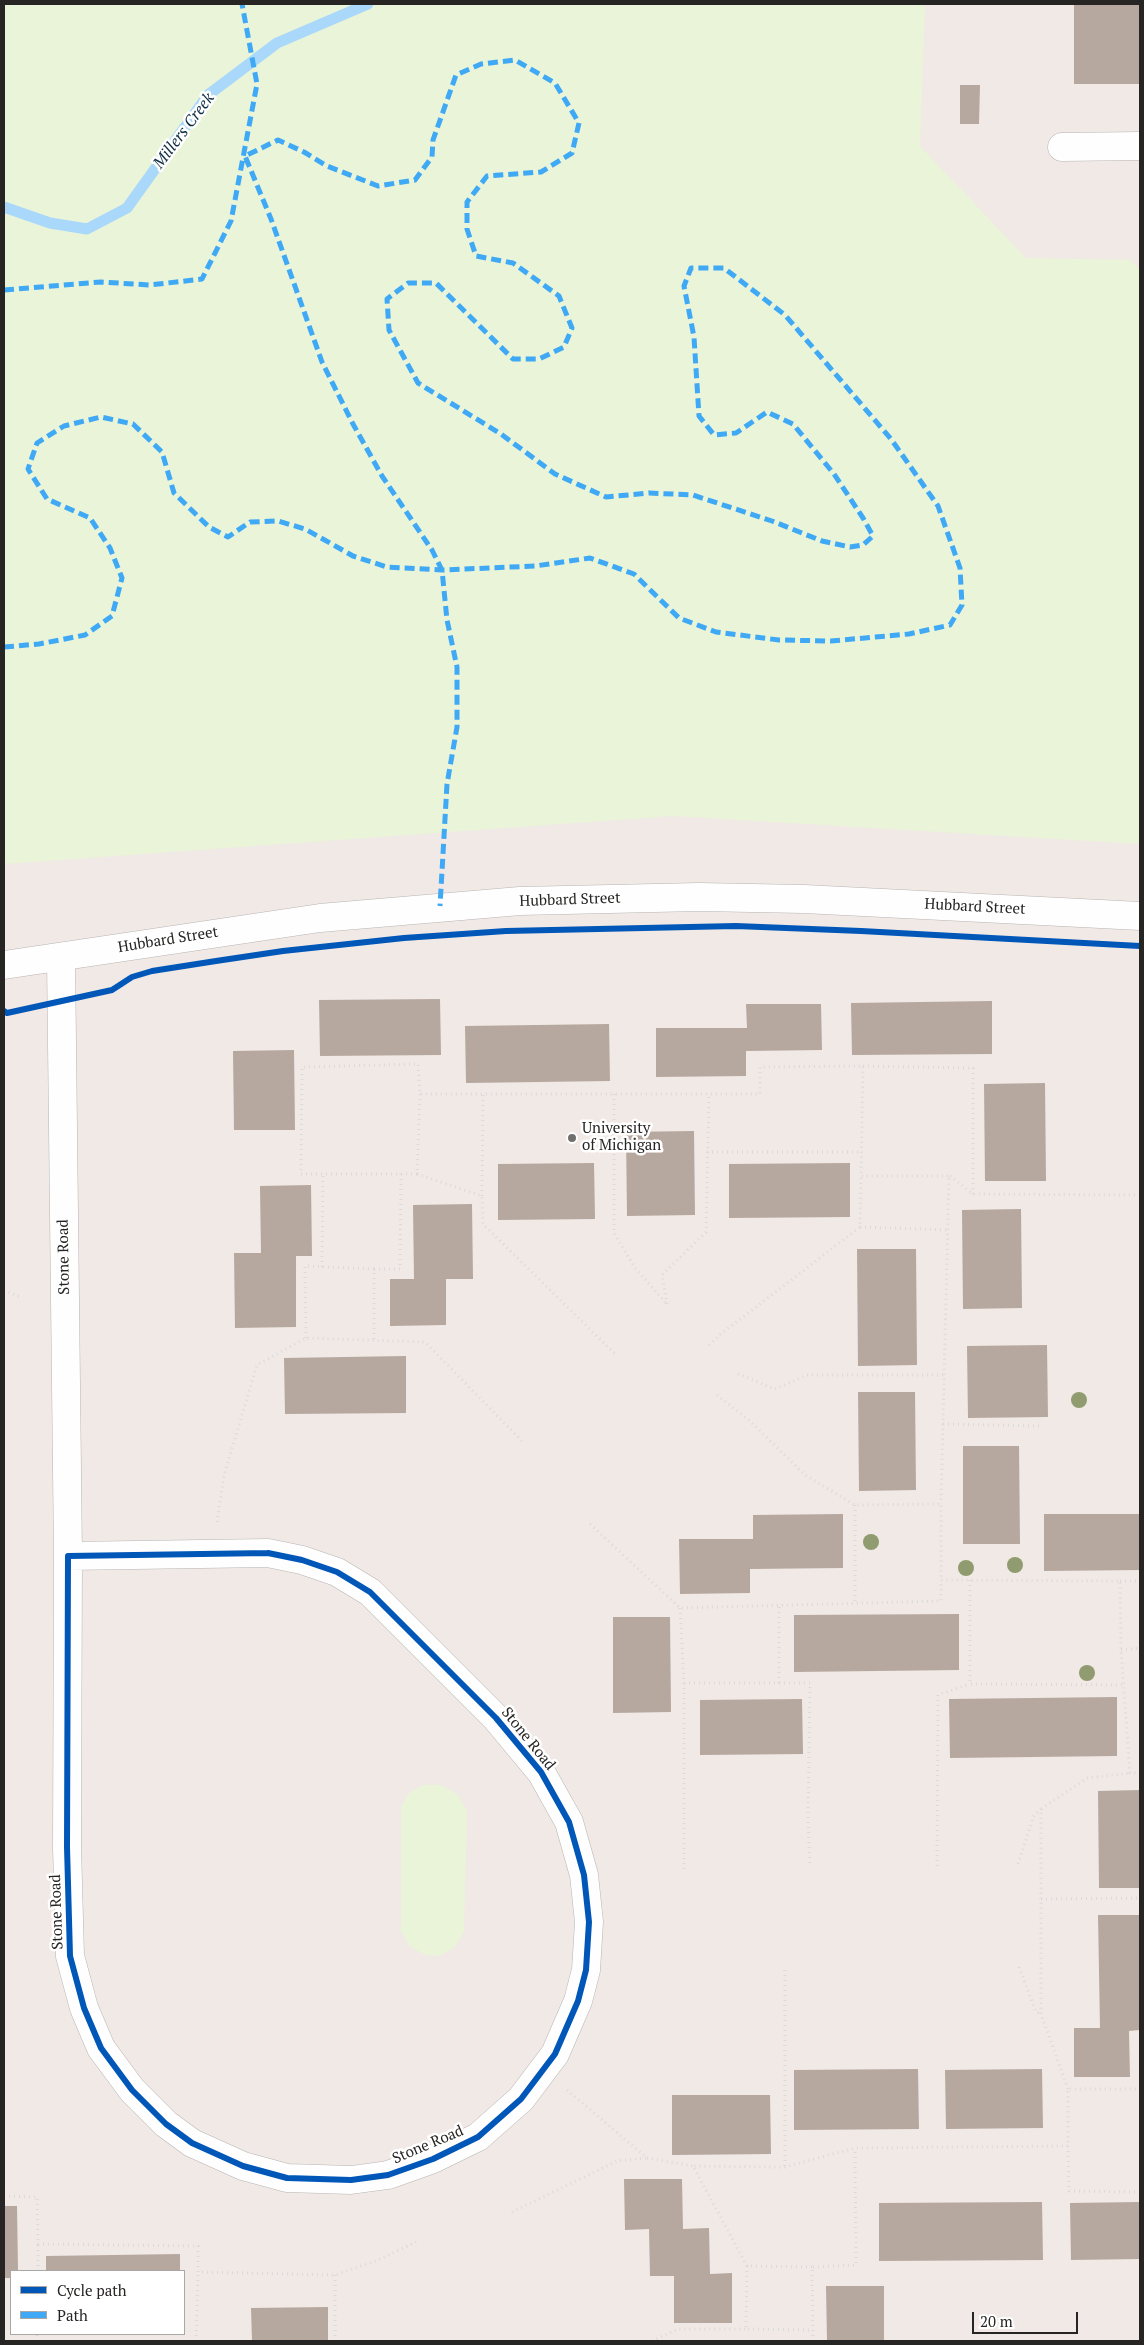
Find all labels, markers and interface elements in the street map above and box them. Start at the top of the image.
water label: Millers Creek [149,89,219,173]
street label: Hubbard Street [519,889,621,911]
street label: Hubbard Street [924,895,1026,919]
street label: Hubbard Street [117,923,219,957]
place label: University of Michigan [582,1120,661,1155]
marker: University of Michigan [566,1132,578,1144]
street label: Stone Road [54,1219,74,1295]
street label: Stone Road [497,1704,559,1774]
street label: Stone Road [47,1874,67,1950]
street label: Stone Road [390,2122,466,2168]
legend [10,2270,185,2335]
text: Cycle path [57,2280,127,2300]
scale bar [974,2302,1080,2334]
text: Path [57,2305,88,2325]
text: 20 m [980,2311,1013,2331]

